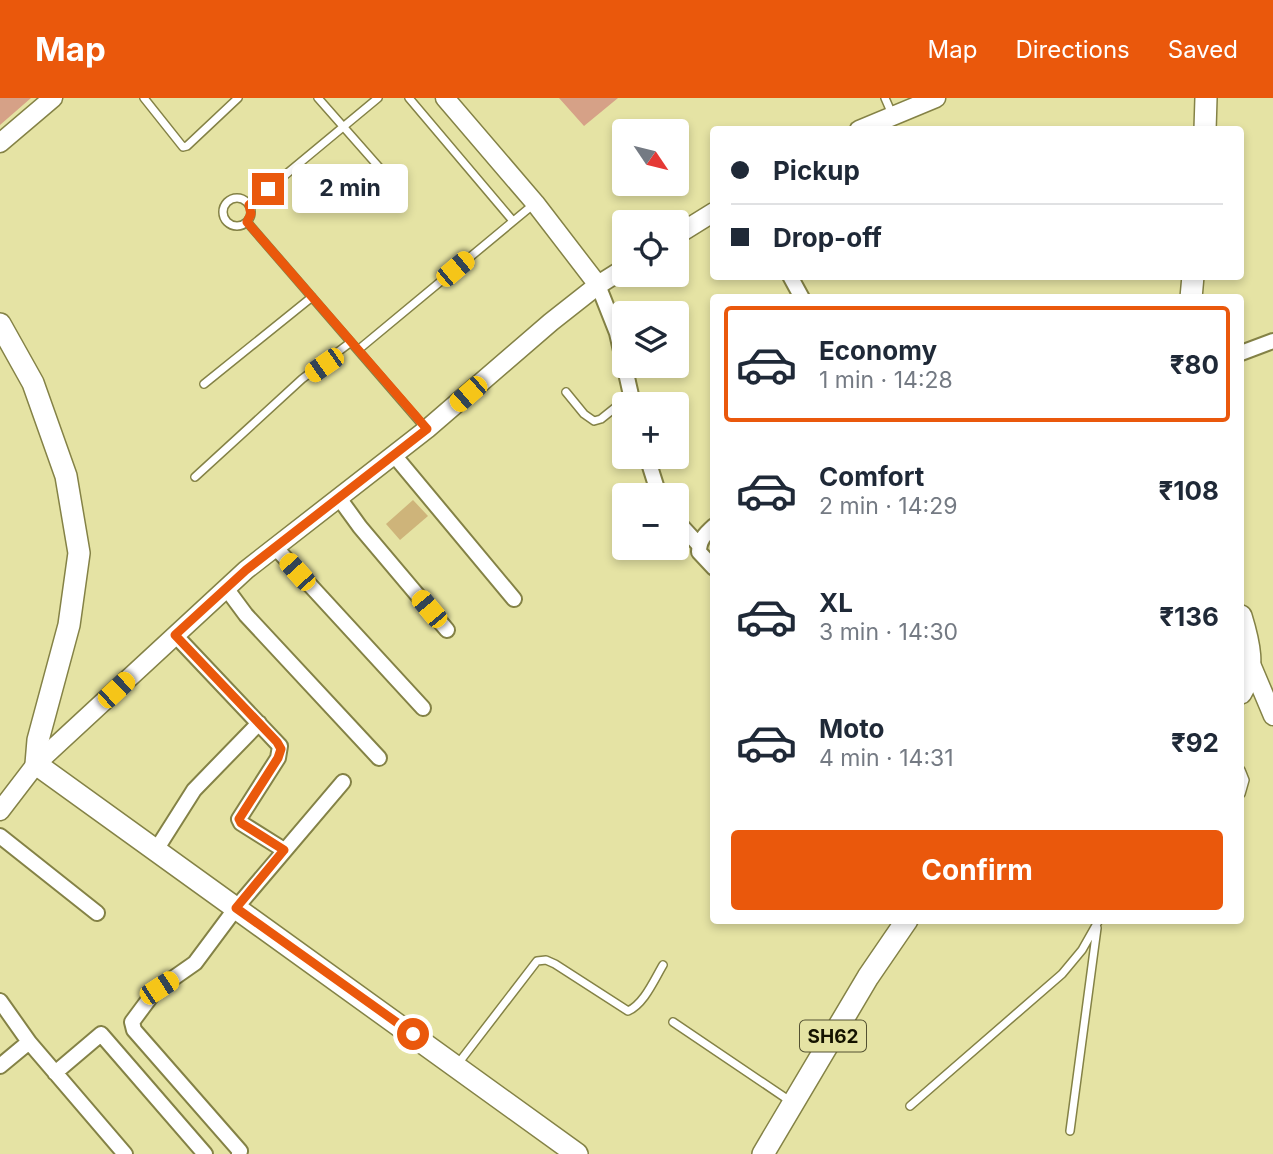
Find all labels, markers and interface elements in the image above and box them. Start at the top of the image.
text: Map [35,29,106,69]
text: Map [928,35,977,64]
text: Directions [1015,35,1130,64]
text: Saved [1168,35,1238,64]
north arrow [612,119,690,196]
map controls [612,119,689,560]
text: Pickup [773,155,860,186]
callout: 2 min [292,164,408,214]
route end [252,173,284,205]
text: 2 min [319,174,381,202]
button: locate [612,210,689,287]
text: Drop-off [773,222,882,253]
car [433,247,478,291]
button: layers [612,301,689,378]
icon: car [735,333,798,396]
text: Economy [819,335,937,366]
car [301,344,348,386]
text: ₹80 [1170,349,1219,380]
text: 1 min · 14:28 [819,366,953,394]
car [446,372,491,416]
button: + [612,392,689,469]
icon: car [735,459,798,522]
text: Comfort [819,461,924,492]
text: ₹108 [1158,475,1219,506]
button: − [612,483,689,560]
text: 2 min · 14:29 [819,492,958,520]
car [276,549,319,595]
icon: car [735,585,798,648]
car [408,586,451,632]
text: XL [819,587,853,618]
text: ₹136 [1159,601,1219,632]
text: 3 min · 14:30 [819,618,958,646]
car [94,668,139,712]
icon: car [735,711,798,774]
text: Moto [819,713,884,744]
text: ₹92 [1171,727,1219,758]
text: 4 min · 14:31 [819,744,954,772]
button: Confirm [731,830,1223,910]
car [136,968,183,1008]
route start [397,1018,429,1050]
road number: SH62 [800,1020,866,1052]

